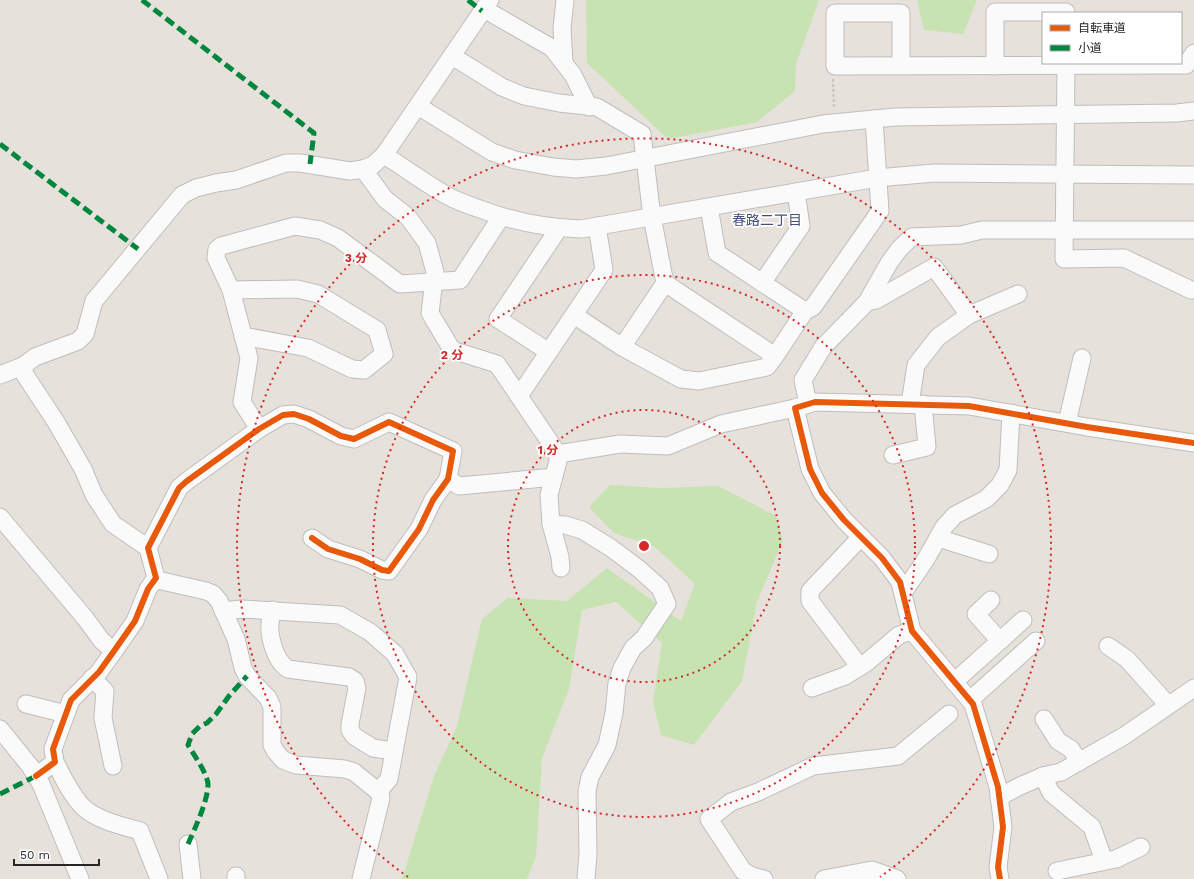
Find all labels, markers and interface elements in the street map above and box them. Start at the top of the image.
legend [1042,12,1182,64]
text: 自転車道 [1078,21,1126,35]
text: 小道 [1078,41,1102,55]
district label: 春路二丁目 [732,212,802,228]
text: 3 分 [345,251,367,265]
text: 2 分 [441,348,463,362]
text: 1 分 [538,443,558,457]
centre of rings [637,539,651,553]
scale bar [14,841,99,867]
text: 50 m [20,848,50,862]

